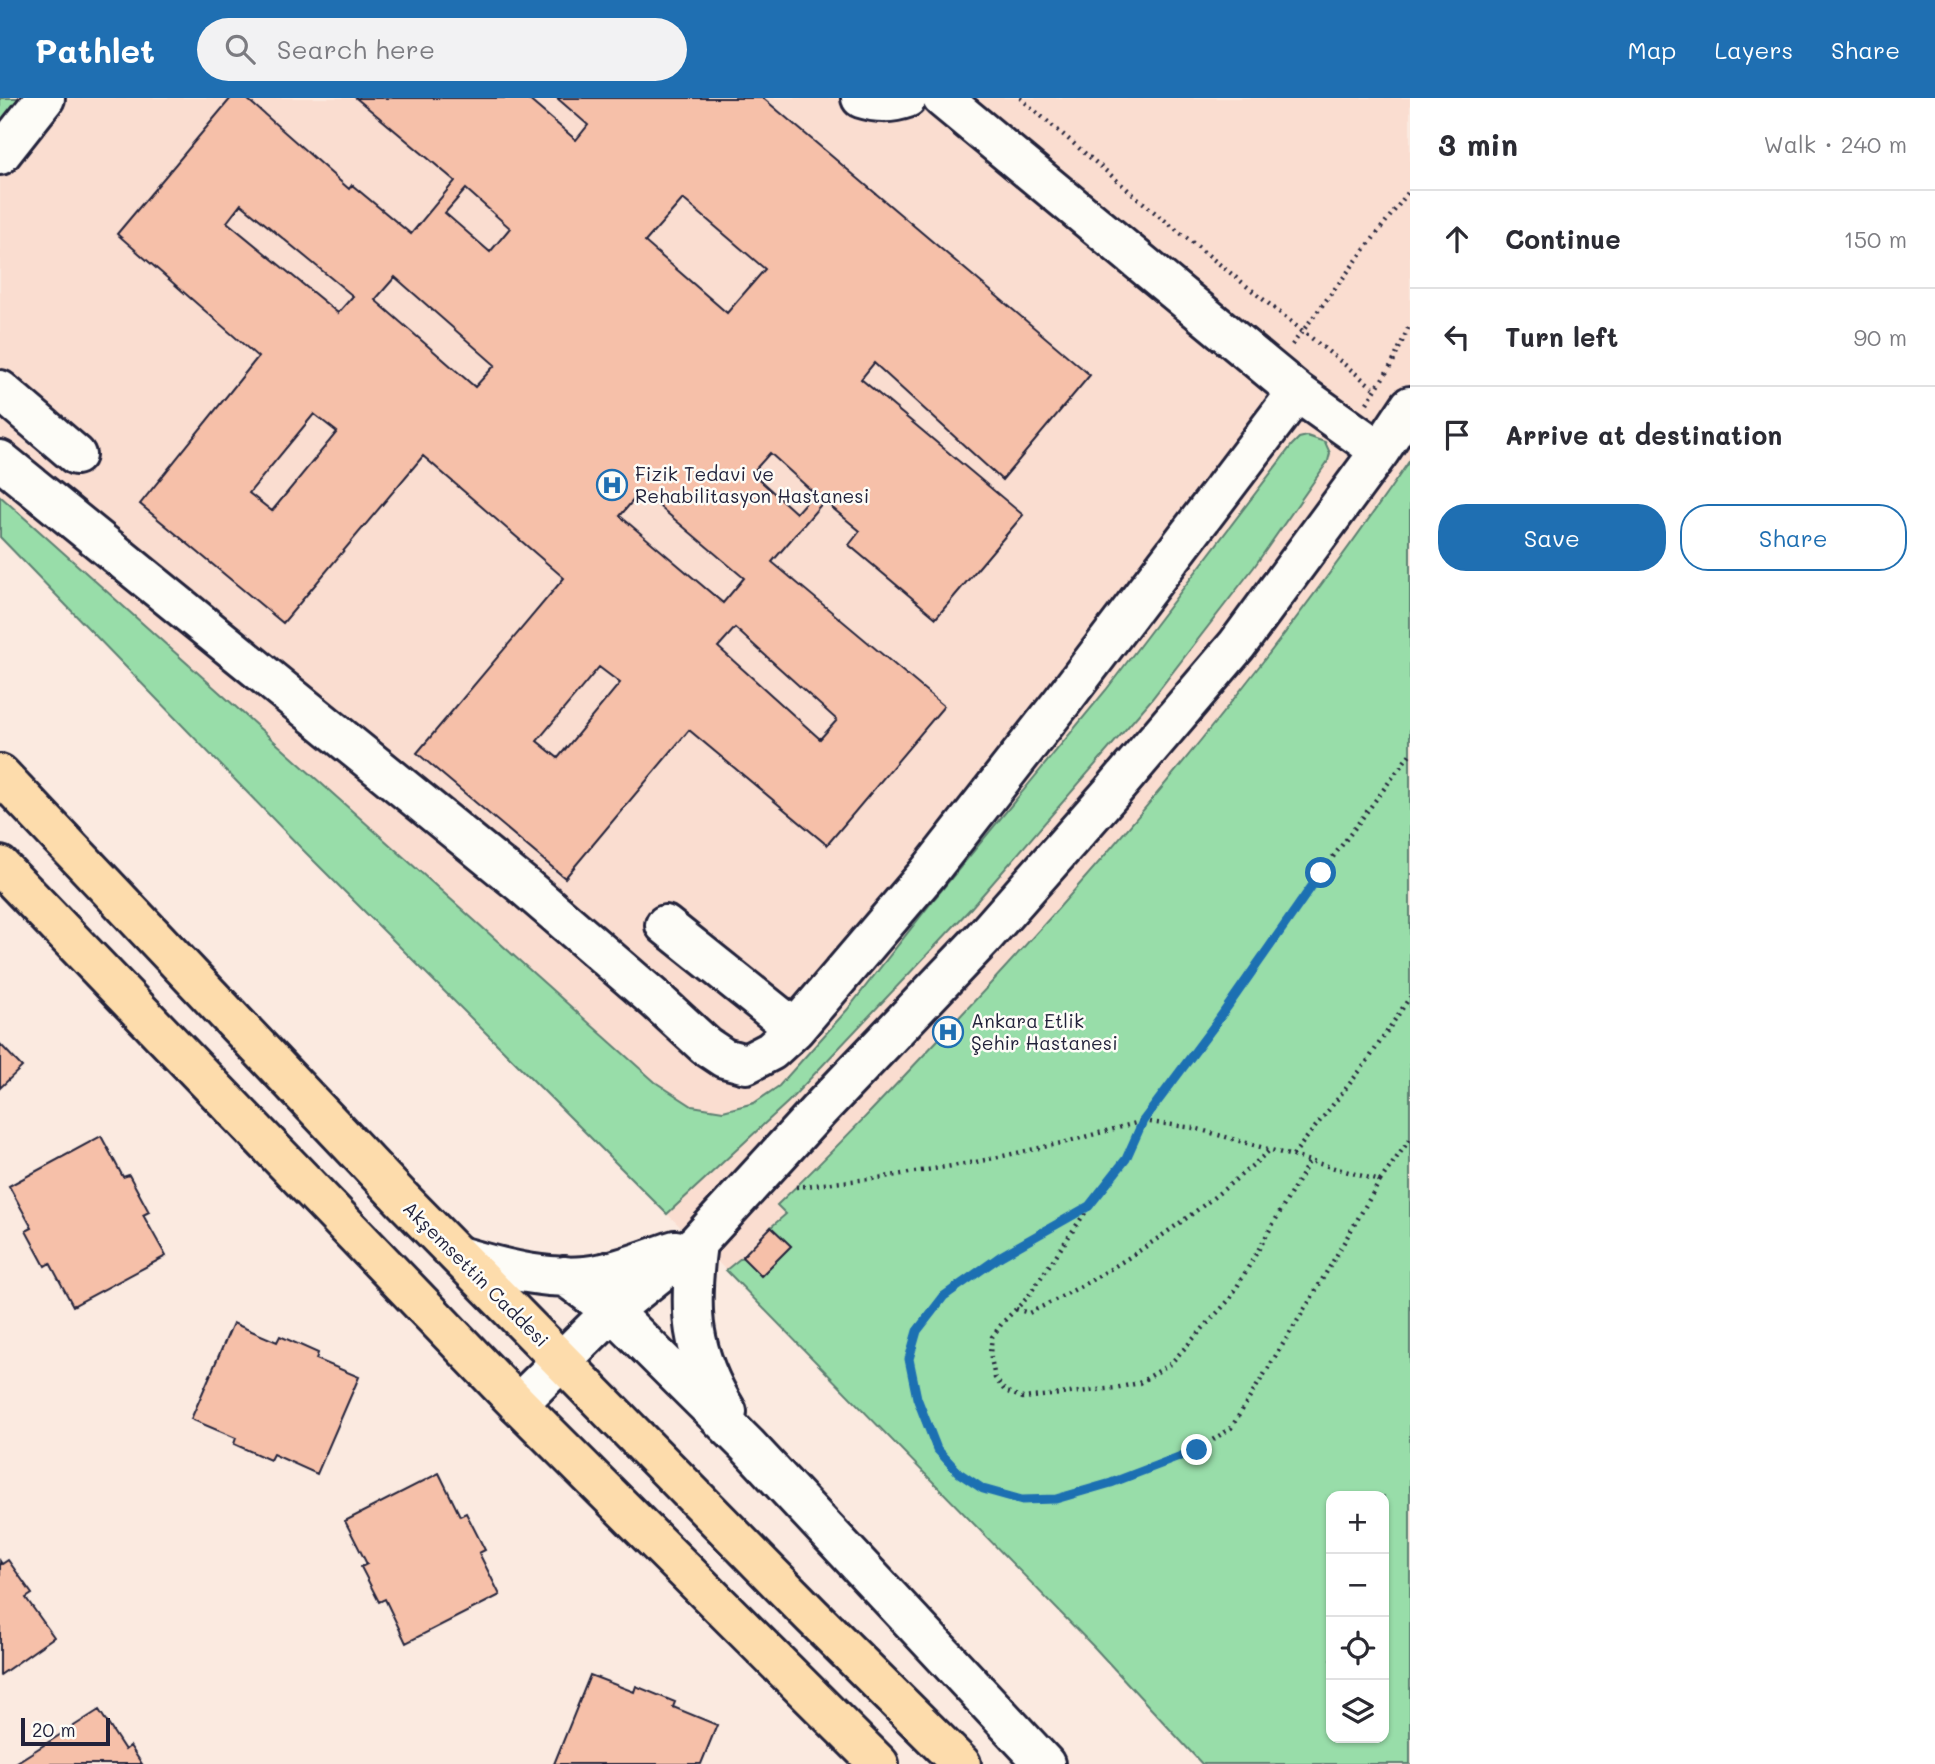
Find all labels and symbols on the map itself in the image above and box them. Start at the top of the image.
place label: Fizik Tedavi ve Rehabilitasyon Hastanesi [635,461,869,508]
hospital icon: Fizik Tedavi ve Rehabilitasyon Hastanesi [595,468,629,502]
route start [1305,857,1336,888]
place label: Ankara Etlik Şehir Hastanesi [971,1008,1118,1055]
hospital icon: Ankara Etlik Şehir Hastanesi [931,1015,965,1049]
street label: Akşemsettin Caddesi [398,1195,555,1352]
route end [1181,1434,1212,1465]
scale bar [21,1715,110,1747]

